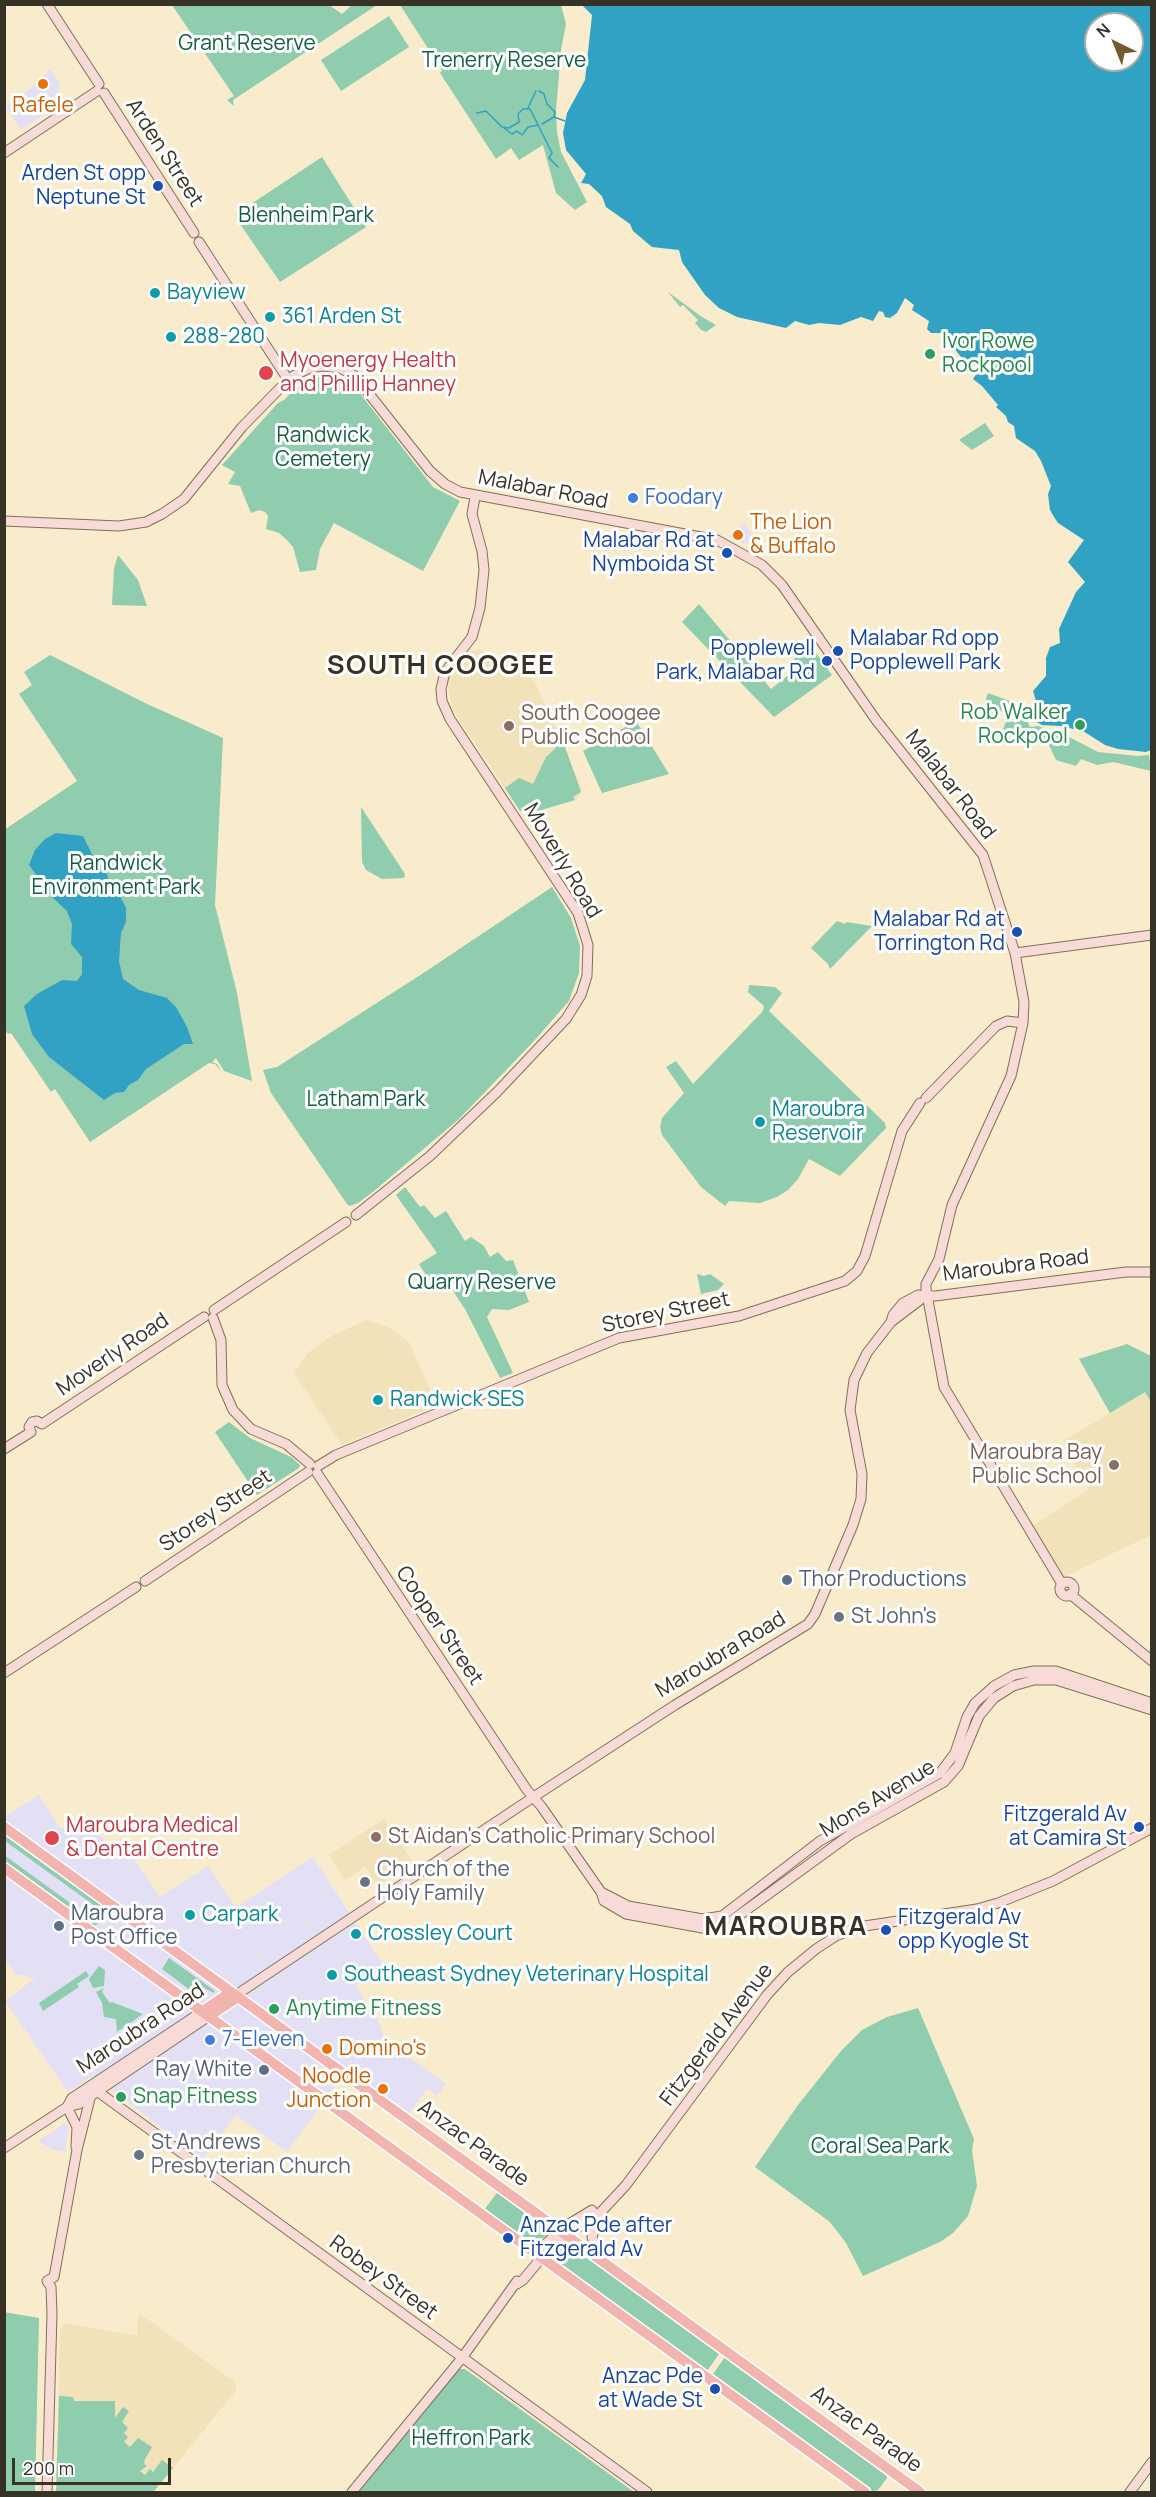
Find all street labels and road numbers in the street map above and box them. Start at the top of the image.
street label: Arden Street [120,94,208,212]
street label: Malabar Road [476,465,610,515]
street label: Malabar Road [900,725,1000,845]
street label: Moverly Road [518,799,606,923]
street label: Maroubra Road [942,1245,1090,1287]
street label: Storey Street [600,1287,732,1339]
street label: Moverly Road [52,1308,174,1402]
street label: Storey Street [155,1464,277,1558]
street label: Cooper Street [390,1562,488,1690]
street label: Maroubra Road [652,1606,790,1704]
street label: Mons Avenue [816,1755,940,1843]
street label: Fitzgerald Avenue [655,1959,779,2111]
street label: Maroubra Road [73,1978,209,2080]
street label: Anzac Parade [413,2095,533,2193]
street label: Robey Street [324,2230,442,2326]
street label: Anzac Parade [806,2381,926,2479]

